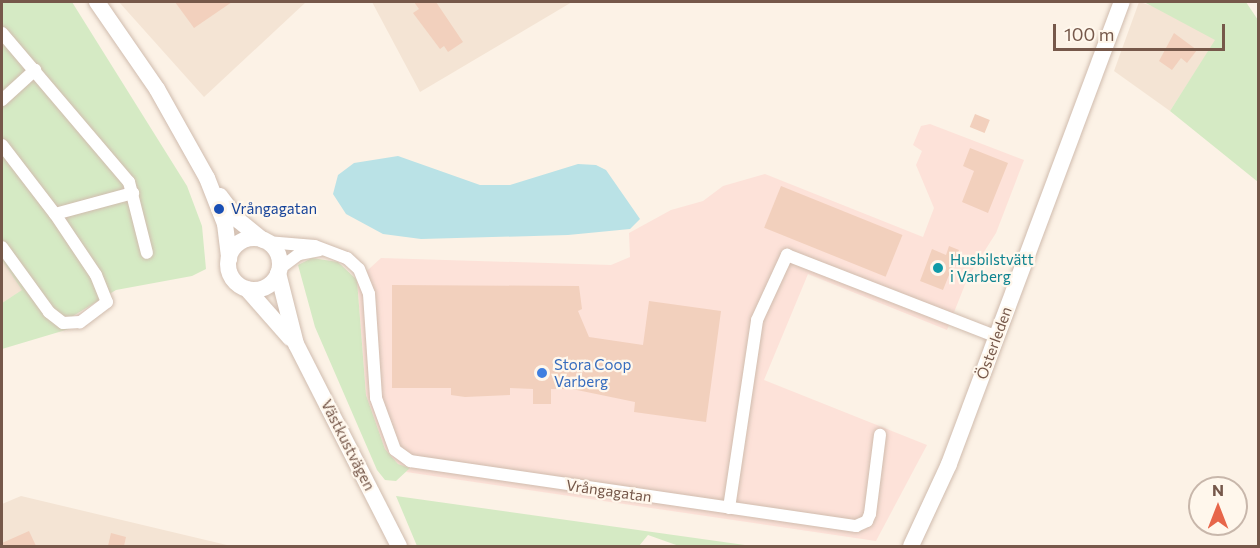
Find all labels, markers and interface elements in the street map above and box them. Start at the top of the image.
scale bar [1056,12,1228,50]
text: 100 m [1064,23,1114,45]
place label: Vrångagatan [231,200,317,218]
marker: Vrångagatan [212,202,226,216]
place label: Husbilstvätt i Varberg [950,250,1034,285]
marker: Husbilstvätt i Varberg [931,261,945,275]
street label: Österleden [973,304,1015,382]
place label: Stora Coop Varberg [554,355,631,390]
marker: Stora Coop Varberg [535,366,549,380]
street label: Västkustvägen [317,397,379,493]
street label: Vrångagatan [565,476,653,506]
north arrow [1188,476,1248,536]
text: N [1212,480,1224,499]

